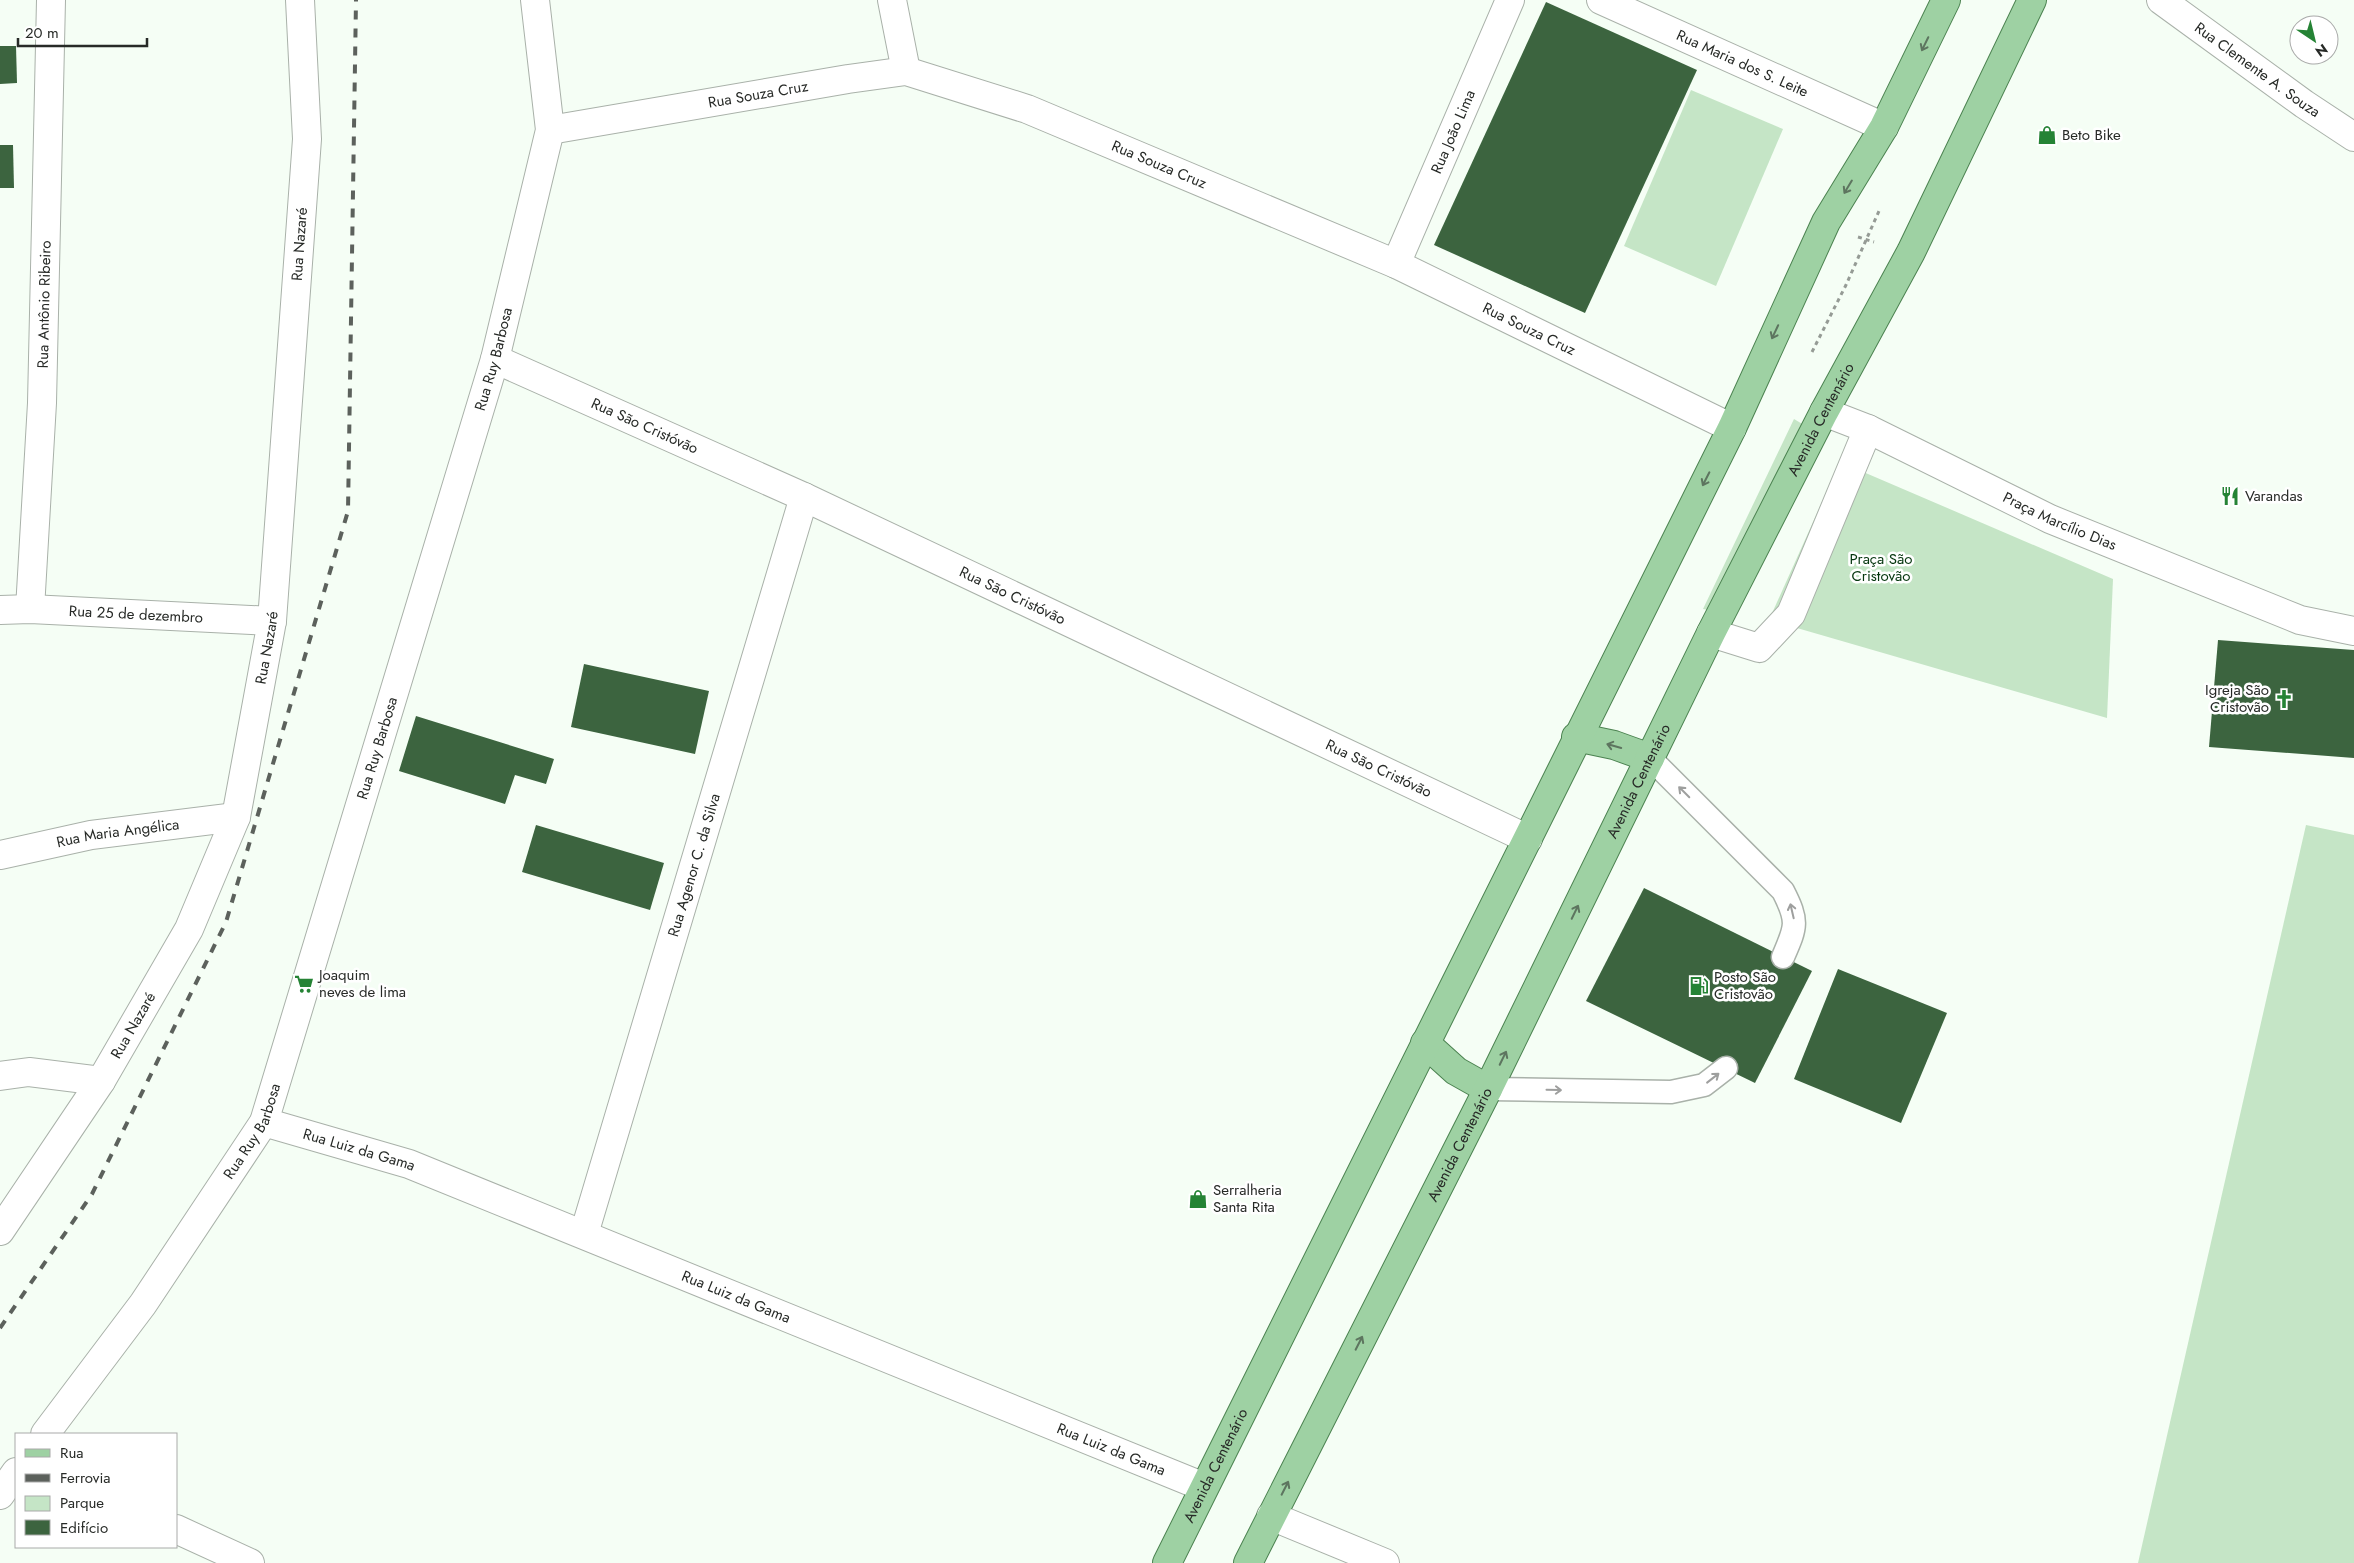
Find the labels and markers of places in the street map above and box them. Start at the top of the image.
shop icon: Beto Bike [2036,124,2058,146]
place label: Beto Bike [2062,124,2121,146]
restaurant icon: Varandas [2219,485,2241,507]
place label: Varandas [2245,485,2303,507]
place label: Igreja São Cristovão [2205,679,2269,718]
church icon: Igreja São Cristovão [2273,688,2295,710]
place label: Joaquim neves de lima [317,964,406,1003]
place label: Posto São Cristovão [1714,966,1776,1005]
supermarket icon: Joaquim neves de lima [293,973,315,995]
fuel station icon: Posto São Cristovão [1688,975,1710,997]
place label: Serralheria Santa Rita [1213,1179,1282,1218]
shop icon: Serralheria Santa Rita [1187,1188,1209,1210]

